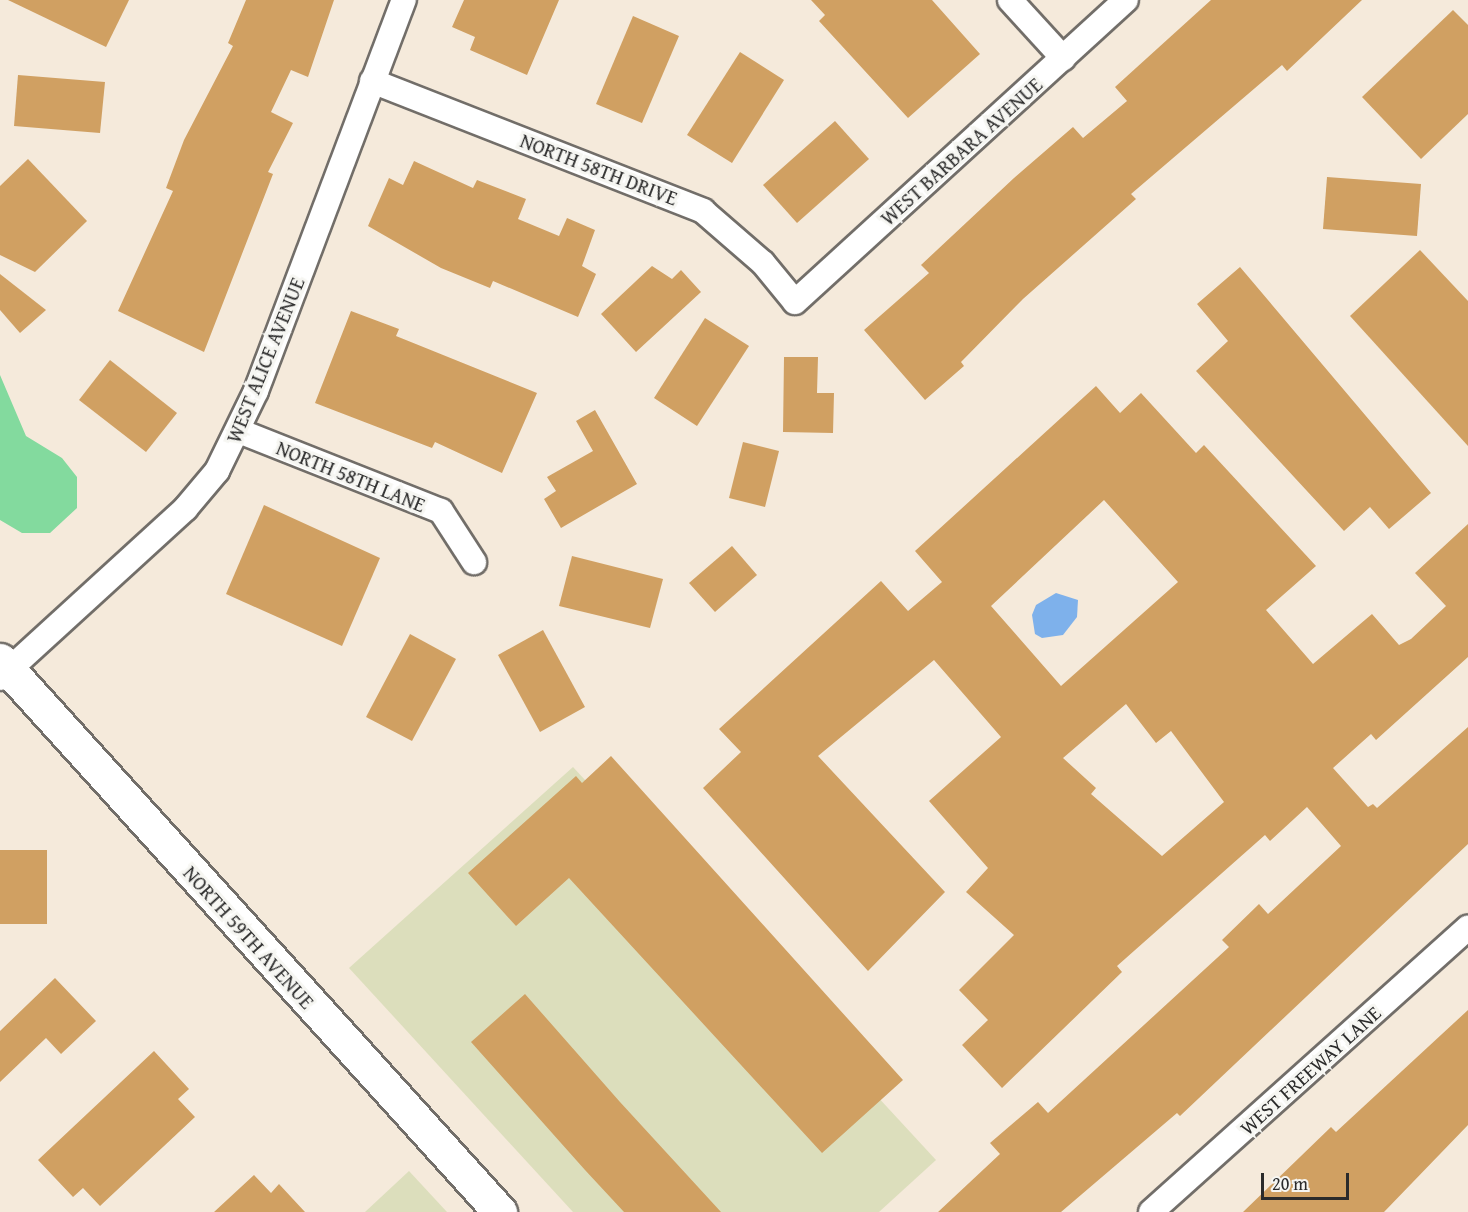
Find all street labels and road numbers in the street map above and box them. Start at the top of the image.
street label: WEST BARBARA AVENUE [875,72,1047,230]
street label: NORTH 58TH DRIVE [517,128,681,210]
street label: WEST ALICE AVENUE [221,274,309,446]
street label: NORTH 58TH LANE [273,435,429,517]
street label: NORTH 59TH AVENUE [179,861,319,1013]
street label: WEST FREEWAY LANE [1235,1000,1385,1140]

